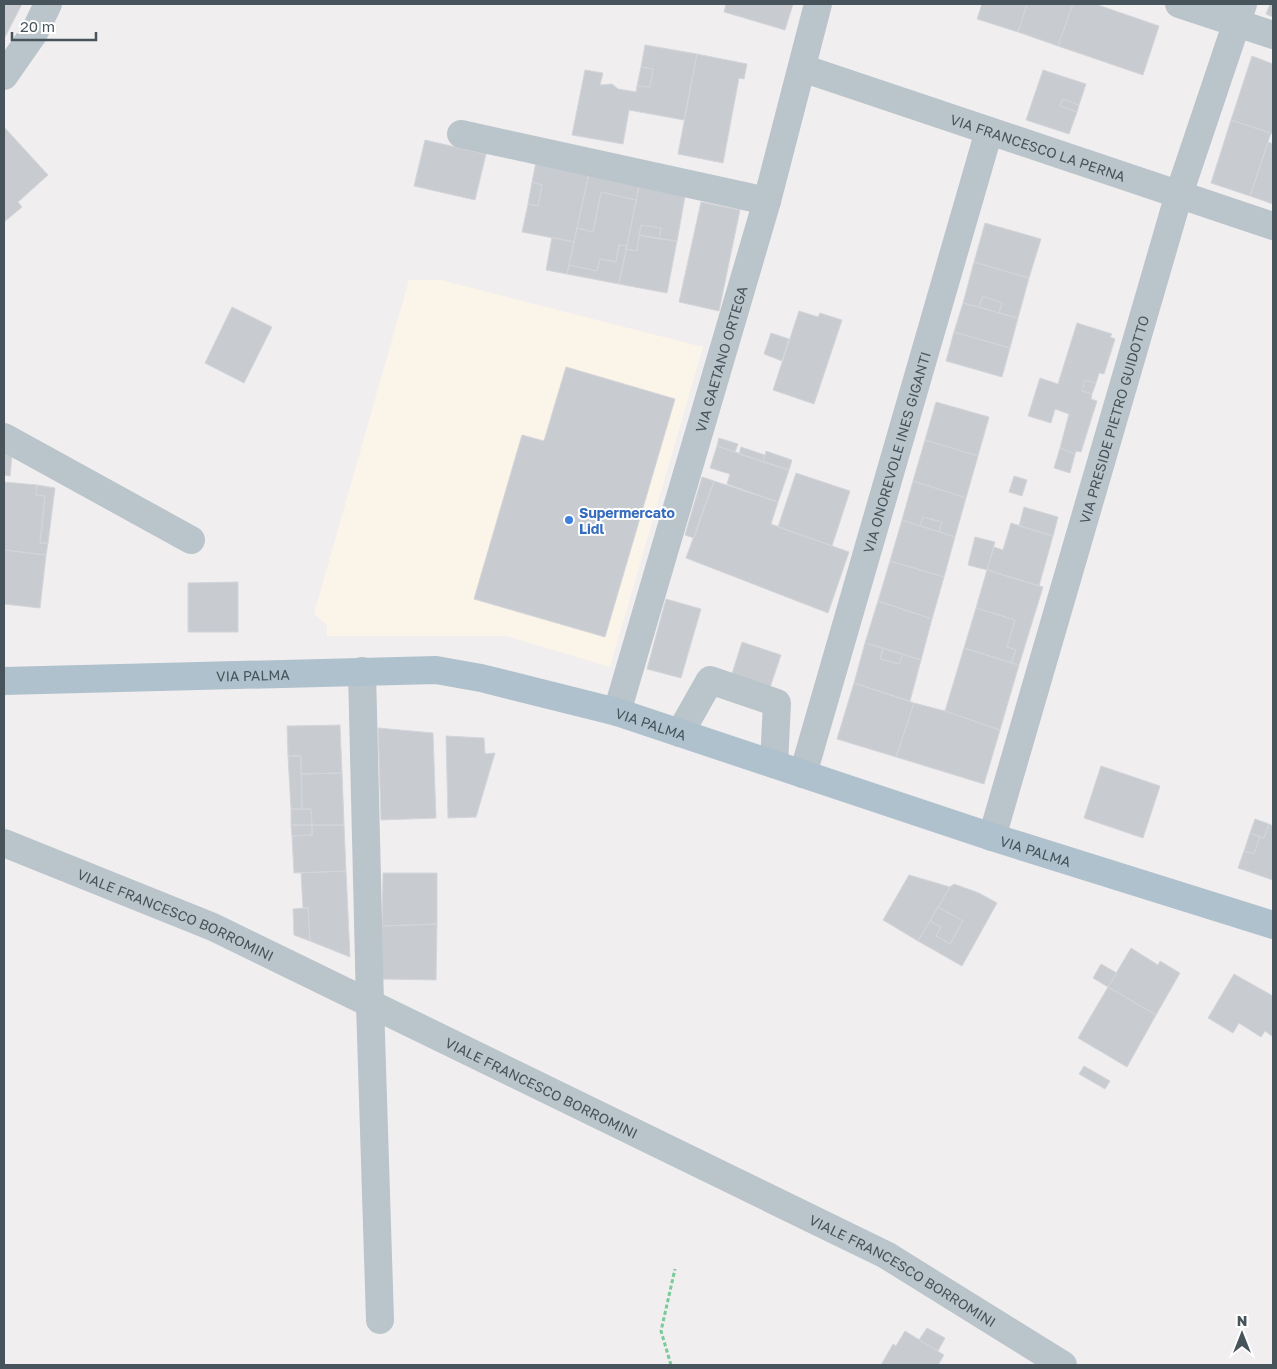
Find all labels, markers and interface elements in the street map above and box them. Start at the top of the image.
scale bar [12,10,96,42]
text: 20 m [20,17,55,35]
street label: VIA FRANCESCO LA PERNA [948,110,1128,185]
street label: VIA GAETANO ORTEGA [691,283,750,434]
street label: VIA PRESIDE PIETRO GUIDOTTO [1075,313,1152,525]
street label: VIA ONOREVOLE INES GIGANTI [859,350,933,555]
place label: Supermercato Lidl [579,504,675,537]
marker: Supermercato Lidl [563,514,575,526]
street label: VIA PALMA [216,665,291,684]
street label: VIA PALMA [614,704,689,743]
street label: VIA PALMA [998,832,1074,870]
street label: VIALE FRANCESCO BORROMINI [75,865,277,964]
street label: VIALE FRANCESCO BORROMINI [443,1033,641,1141]
street label: VIALE FRANCESCO BORROMINI [807,1211,999,1330]
north arrow [1217,1309,1267,1359]
text: N [1237,1312,1247,1329]

